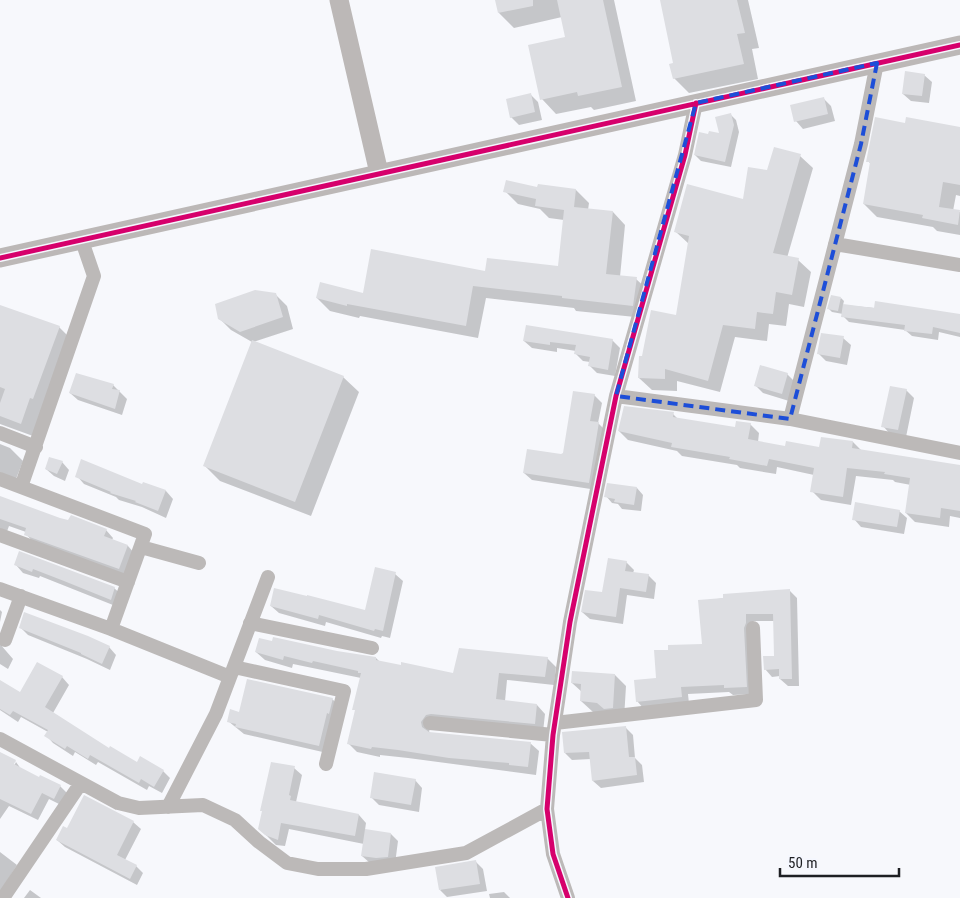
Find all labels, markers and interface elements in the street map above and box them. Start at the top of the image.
scale bar [780,846,899,878]
text: 50 m [788,854,818,872]

